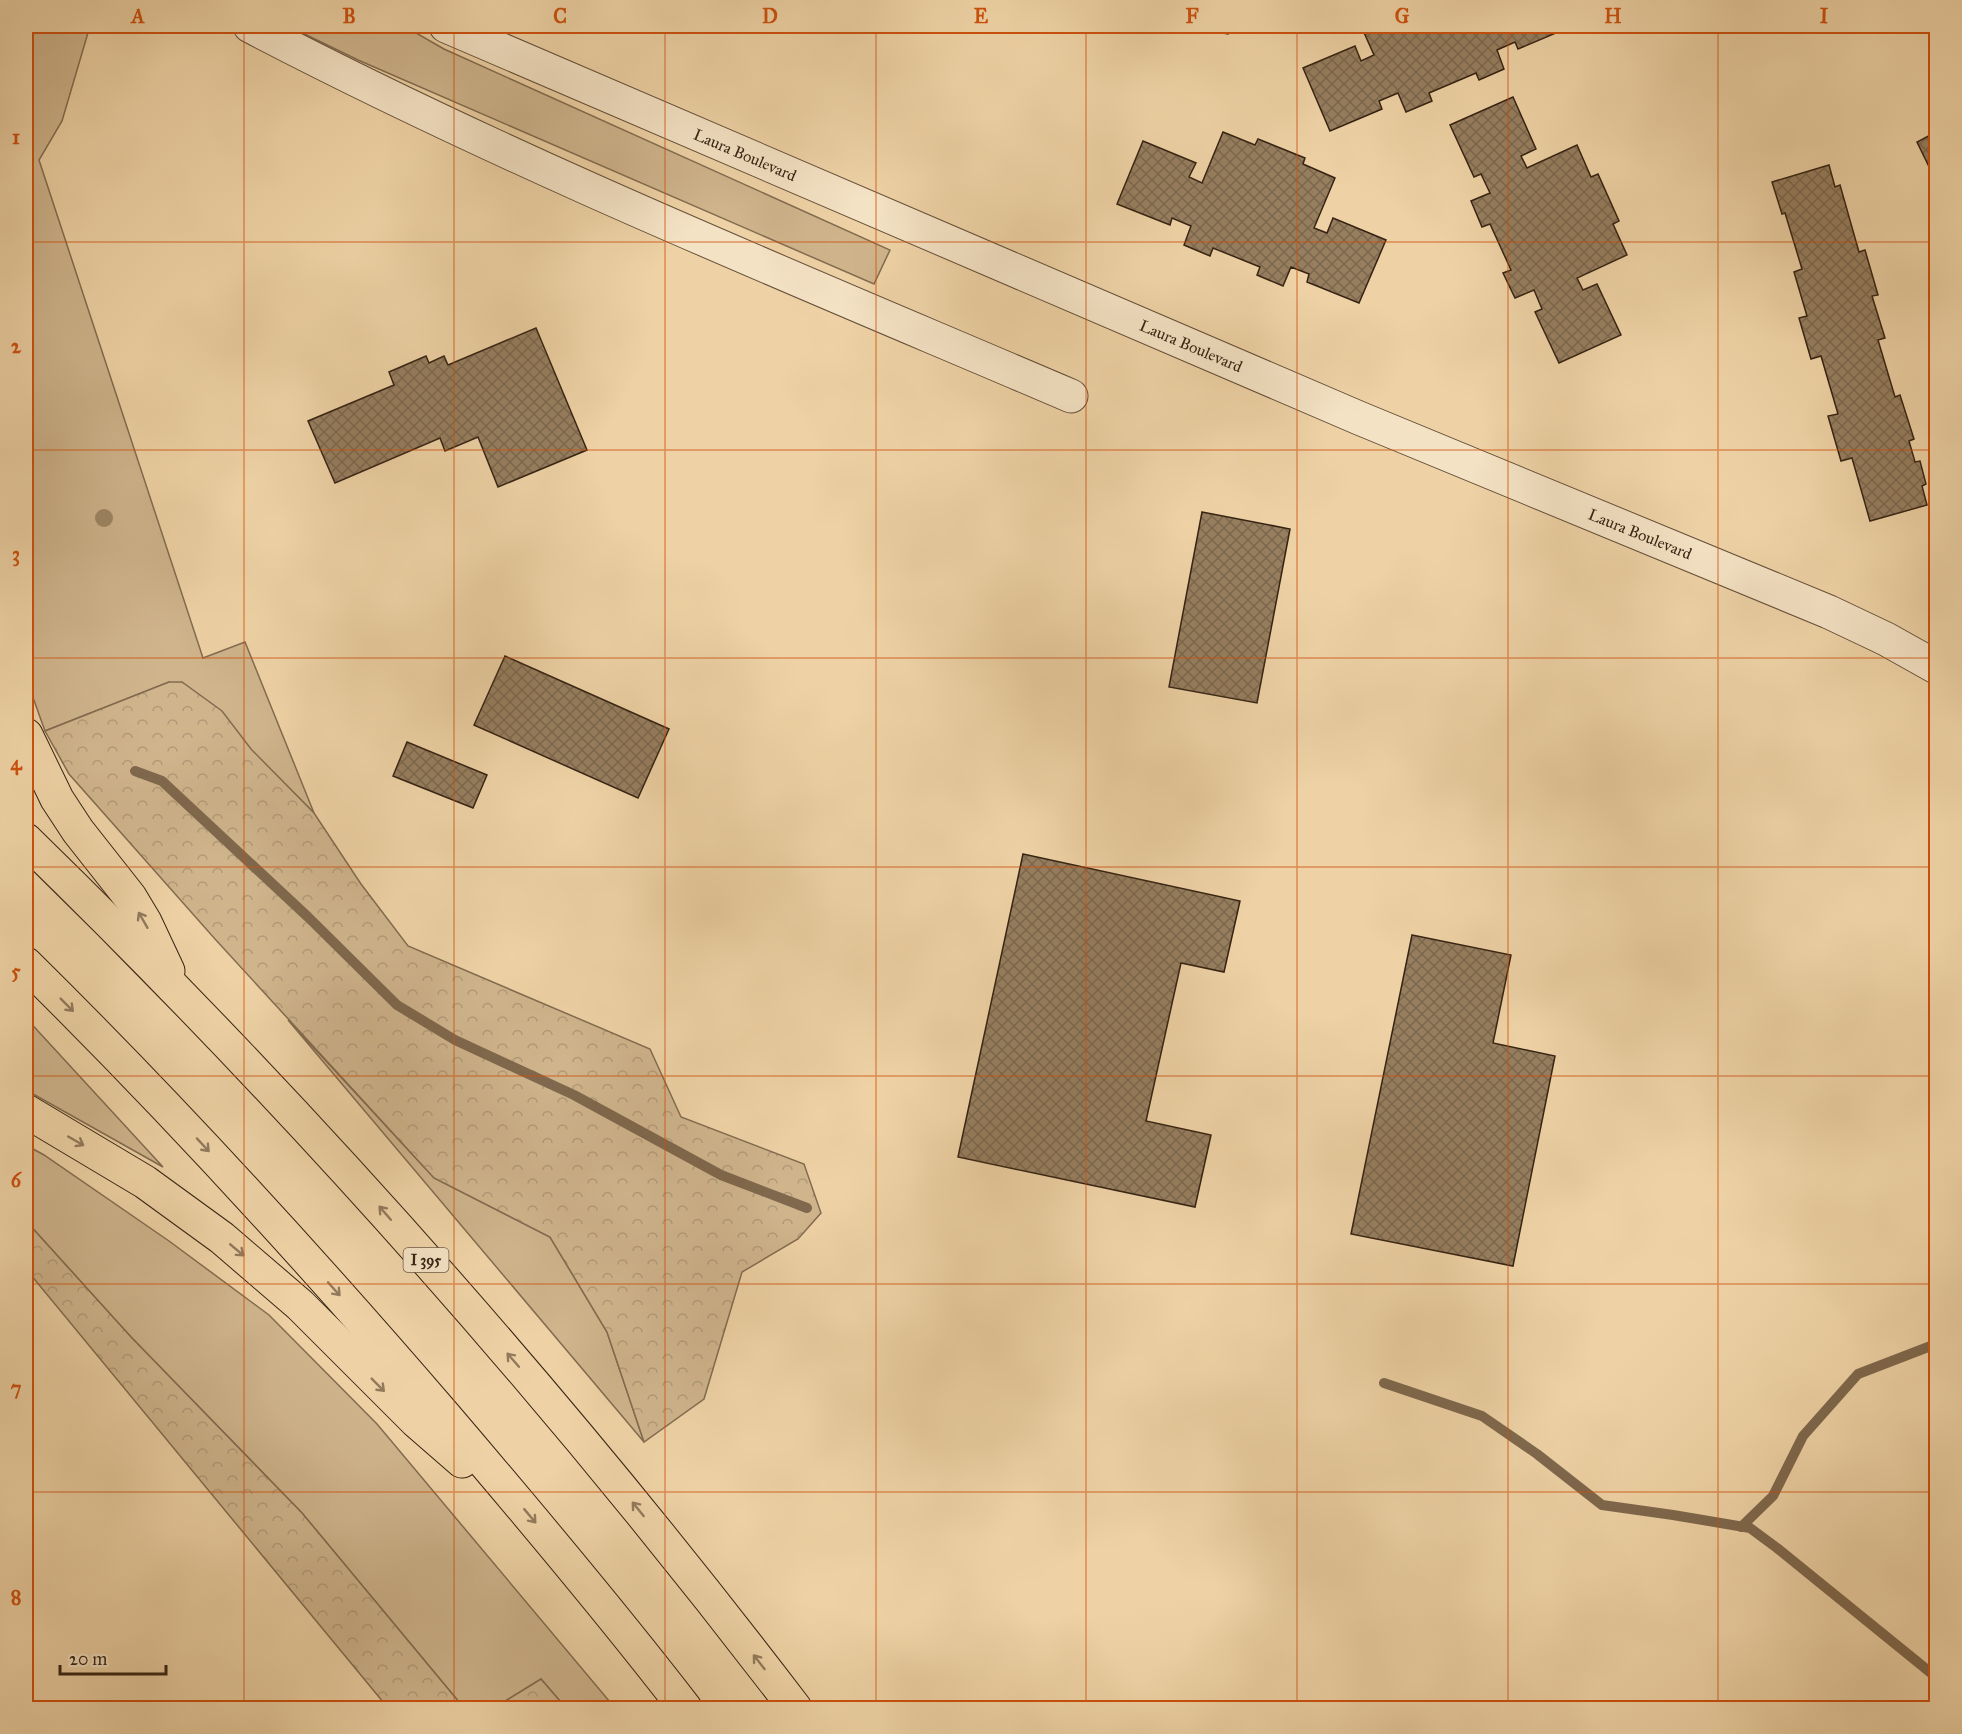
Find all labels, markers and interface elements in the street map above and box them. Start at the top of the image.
text: A [129,4,145,28]
text: B [342,4,356,28]
text: C [553,4,567,28]
text: D [762,4,778,28]
text: E [974,4,989,28]
text: F [1185,4,1199,28]
text: G [1395,4,1410,28]
text: H [1604,4,1622,28]
text: I [1820,4,1829,28]
text: 1 [12,125,20,149]
street label: Laura Boulevard [691,125,799,185]
street label: Laura Boulevard [1137,316,1245,376]
text: 2 [11,334,22,358]
street label: Laura Boulevard [1586,505,1694,563]
text: 3 [12,542,20,567]
text: 4 [10,751,22,776]
one-way arrow [137,911,149,928]
text: 5 [11,959,21,983]
one-way arrow [60,997,74,1012]
one-way arrow [67,1135,84,1147]
one-way arrow [196,1137,210,1152]
text: 6 [11,1168,23,1192]
one-way arrow [378,1206,392,1221]
one-way arrow [229,1244,245,1257]
road number: I 395 [404,1248,448,1272]
one-way arrow [327,1281,341,1296]
one-way arrow [506,1353,520,1368]
text: 7 [11,1376,22,1400]
one-way arrow [371,1377,386,1392]
one-way arrow [632,1502,645,1518]
one-way arrow [523,1508,536,1524]
text: 8 [11,1585,21,1609]
scale bar [60,1638,166,1676]
text: 20 m [69,1648,107,1670]
one-way arrow [753,1654,766,1670]

